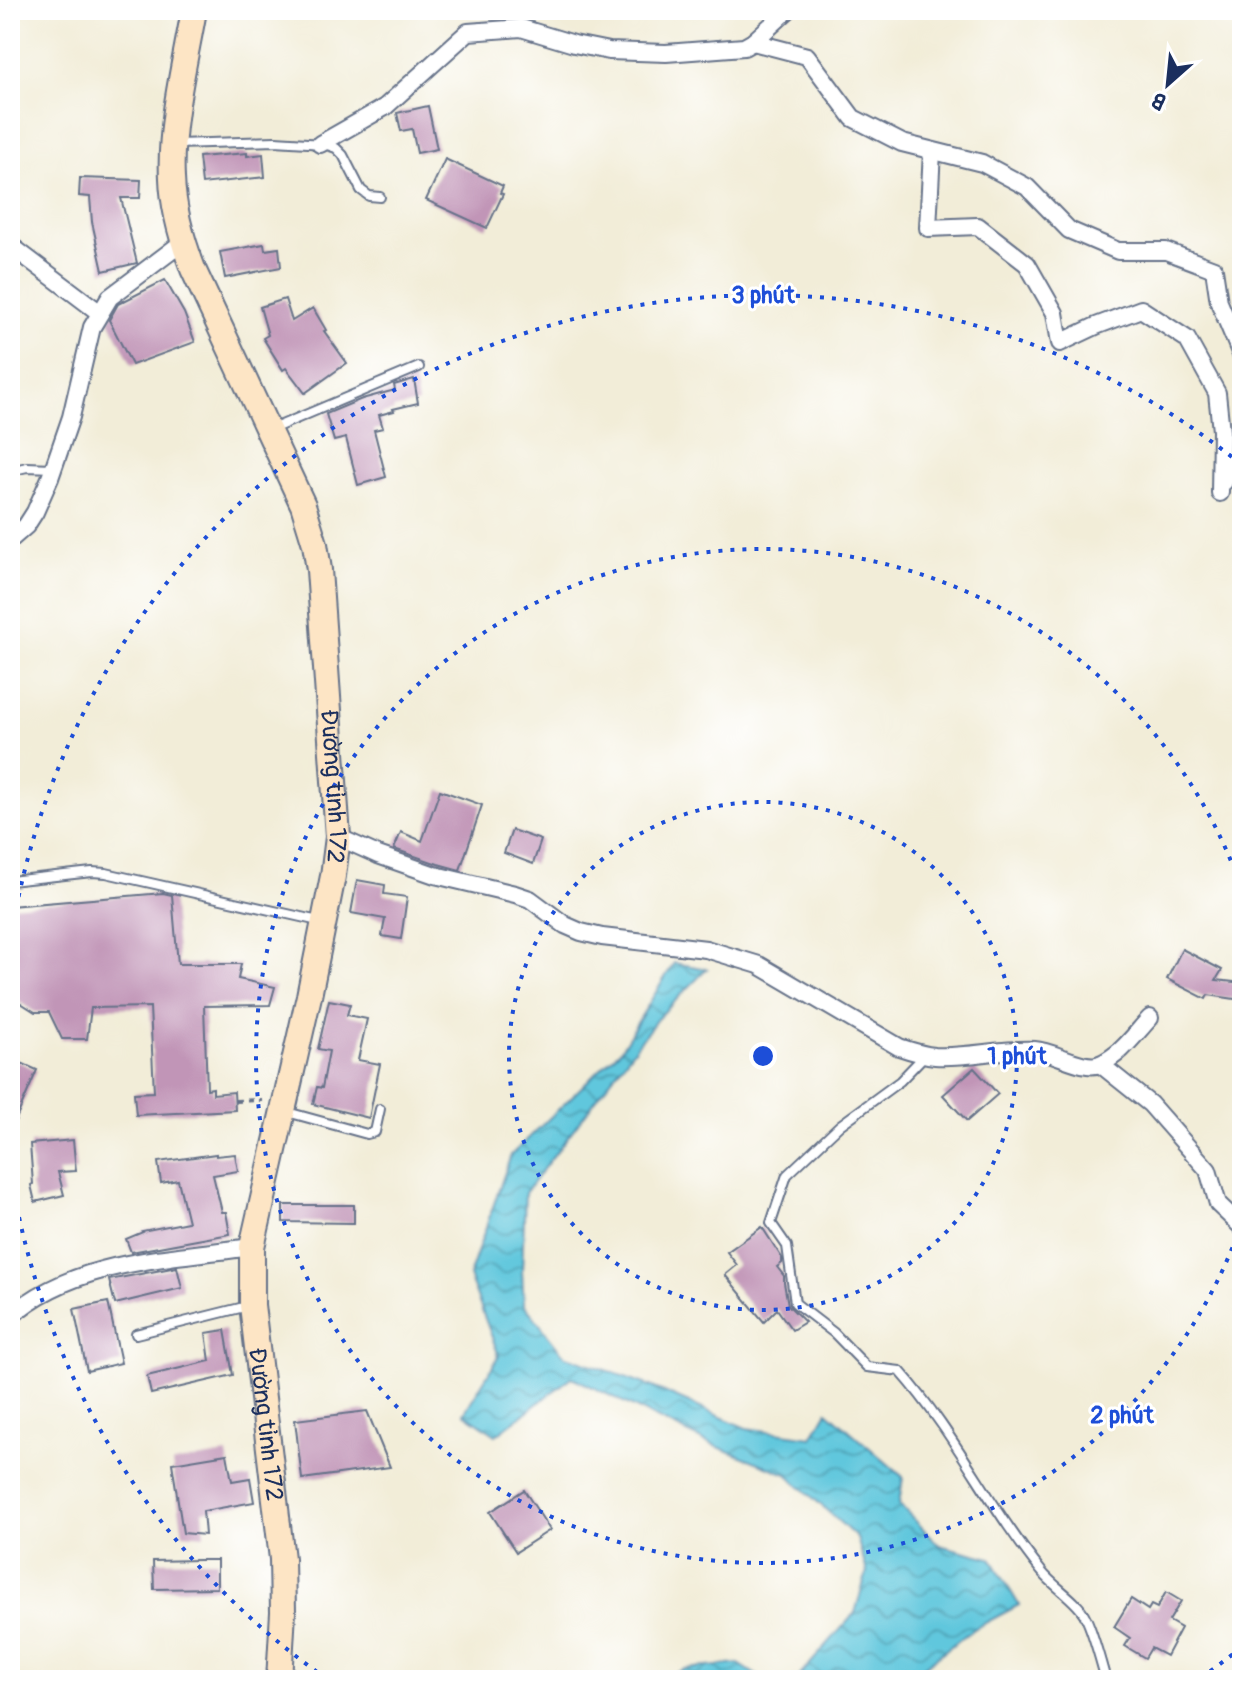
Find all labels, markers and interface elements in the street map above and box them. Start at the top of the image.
north arrow [1128,44,1208,124]
text: B [1147,86,1171,116]
text: 3 phút [731,281,796,310]
street label: Đường tỉnh 172 [314,708,352,865]
centre of rings [749,1042,777,1070]
text: 1 phút [987,1042,1048,1071]
street label: Đường tỉnh 172 [243,1346,290,1503]
text: 2 phút [1090,1401,1155,1430]

